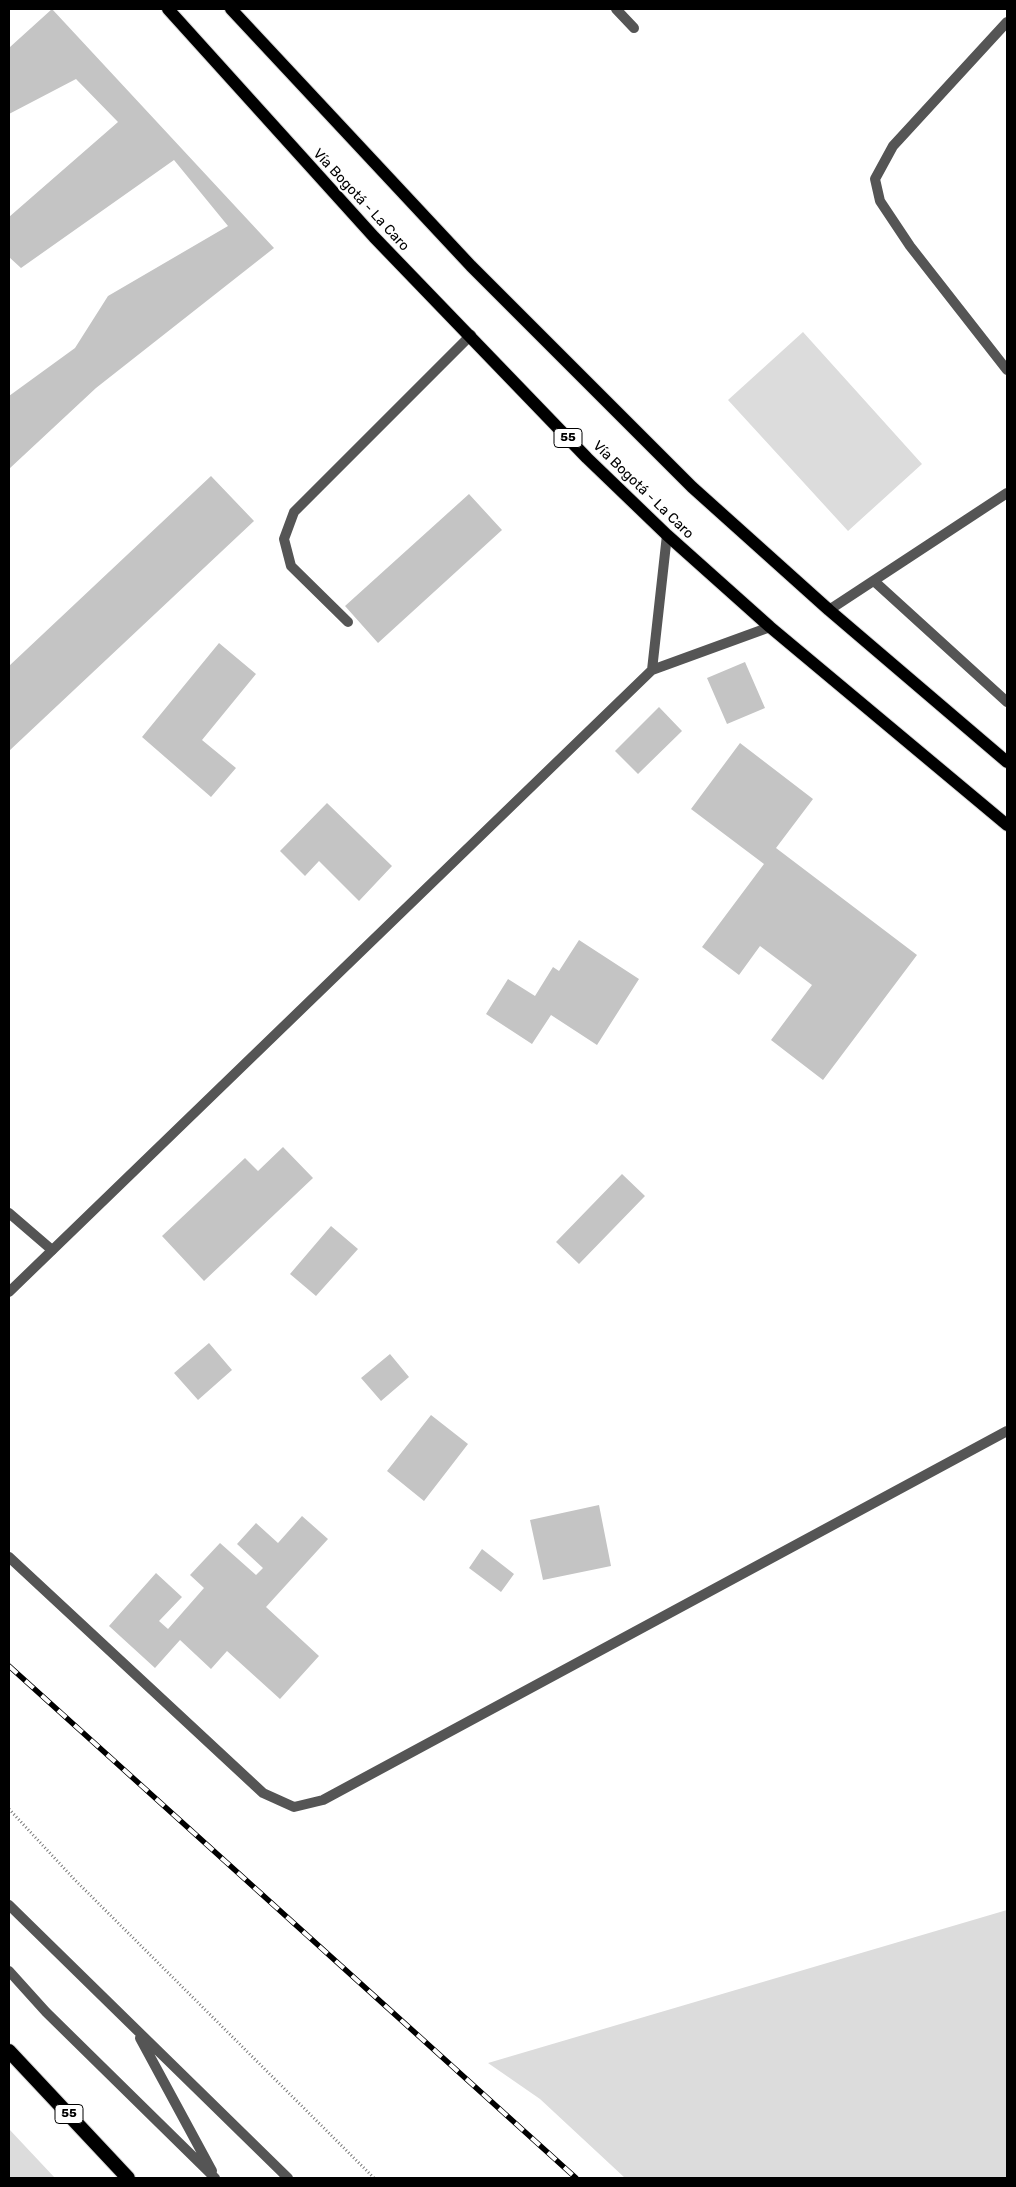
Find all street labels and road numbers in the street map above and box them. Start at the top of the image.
street label: Vía Bogotá - La Caro [309,145,413,255]
road number: 55 [554,428,582,448]
street label: Vía Bogotá - La Caro [589,438,697,542]
road number: 55 [55,2104,83,2124]

